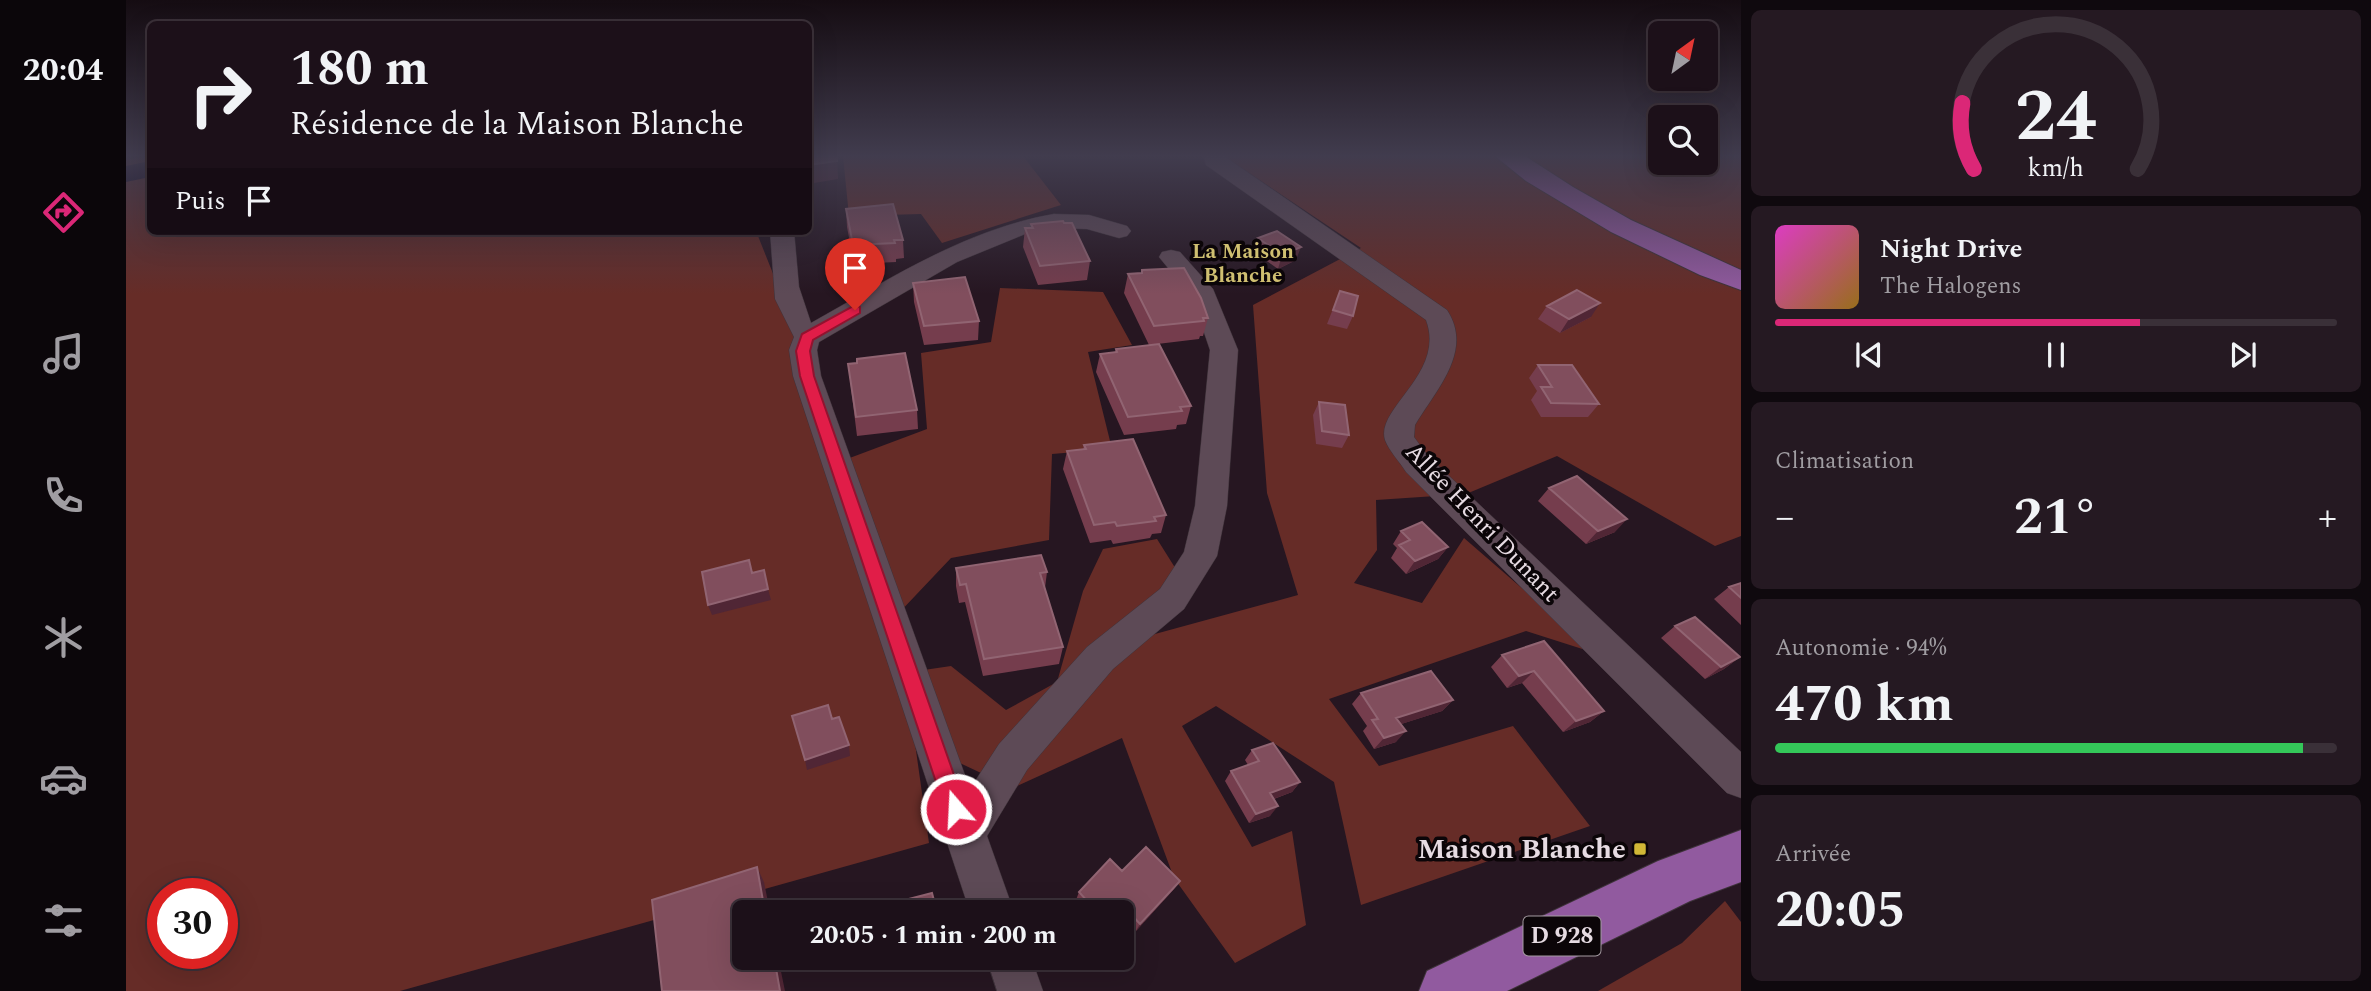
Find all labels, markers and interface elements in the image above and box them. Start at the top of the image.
north arrow [1648,21,1718,91]
map controls [1648,21,1718,175]
text: 180 m [290,32,429,107]
text: 20:04 [23,46,103,95]
icon: right [175,49,266,140]
text: 24 [2015,62,2097,173]
text: Résidence de la Maison Blanche [290,100,744,149]
button: search [1648,105,1718,175]
text: km/h [2028,150,2084,188]
text: Puis [175,181,226,221]
icon: arrive [240,182,278,220]
icon: directions [39,188,88,237]
text: Night Drive [1880,229,2022,269]
district label: La Maison Blanche [1192,236,1294,292]
pin [825,238,885,310]
icon: arrive [836,249,874,287]
text: The Halogens [1880,269,2022,304]
icon: music [39,329,88,378]
icon: previous [1850,336,1888,374]
icon: pause [2037,336,2075,374]
icon: next [2224,336,2262,374]
street label: Allée Henri Dunant [1396,435,1568,611]
text: Climatisation [1775,444,1914,479]
icon: phone [39,471,88,520]
text: 21° [2014,478,2098,557]
text: − [1775,489,1794,547]
text: + [2318,489,2337,547]
icon: climate [39,613,88,662]
text: Autonomie · 94% [1775,631,1947,666]
text: 470 km [1775,665,1954,744]
icon: car [39,754,88,803]
position arrow [919,772,993,846]
place label: Maison Blanche [1417,828,1626,871]
text: Arrivée [1775,837,1851,872]
marker: Maison Blanche [1632,841,1648,857]
text: 20:05 [1775,871,1906,950]
speed limit sign: 30 [147,878,238,969]
icon: filters [39,896,88,945]
text: 20:05 · 1 min · 200 m [809,915,1057,955]
road number: D 928 [1524,917,1600,956]

